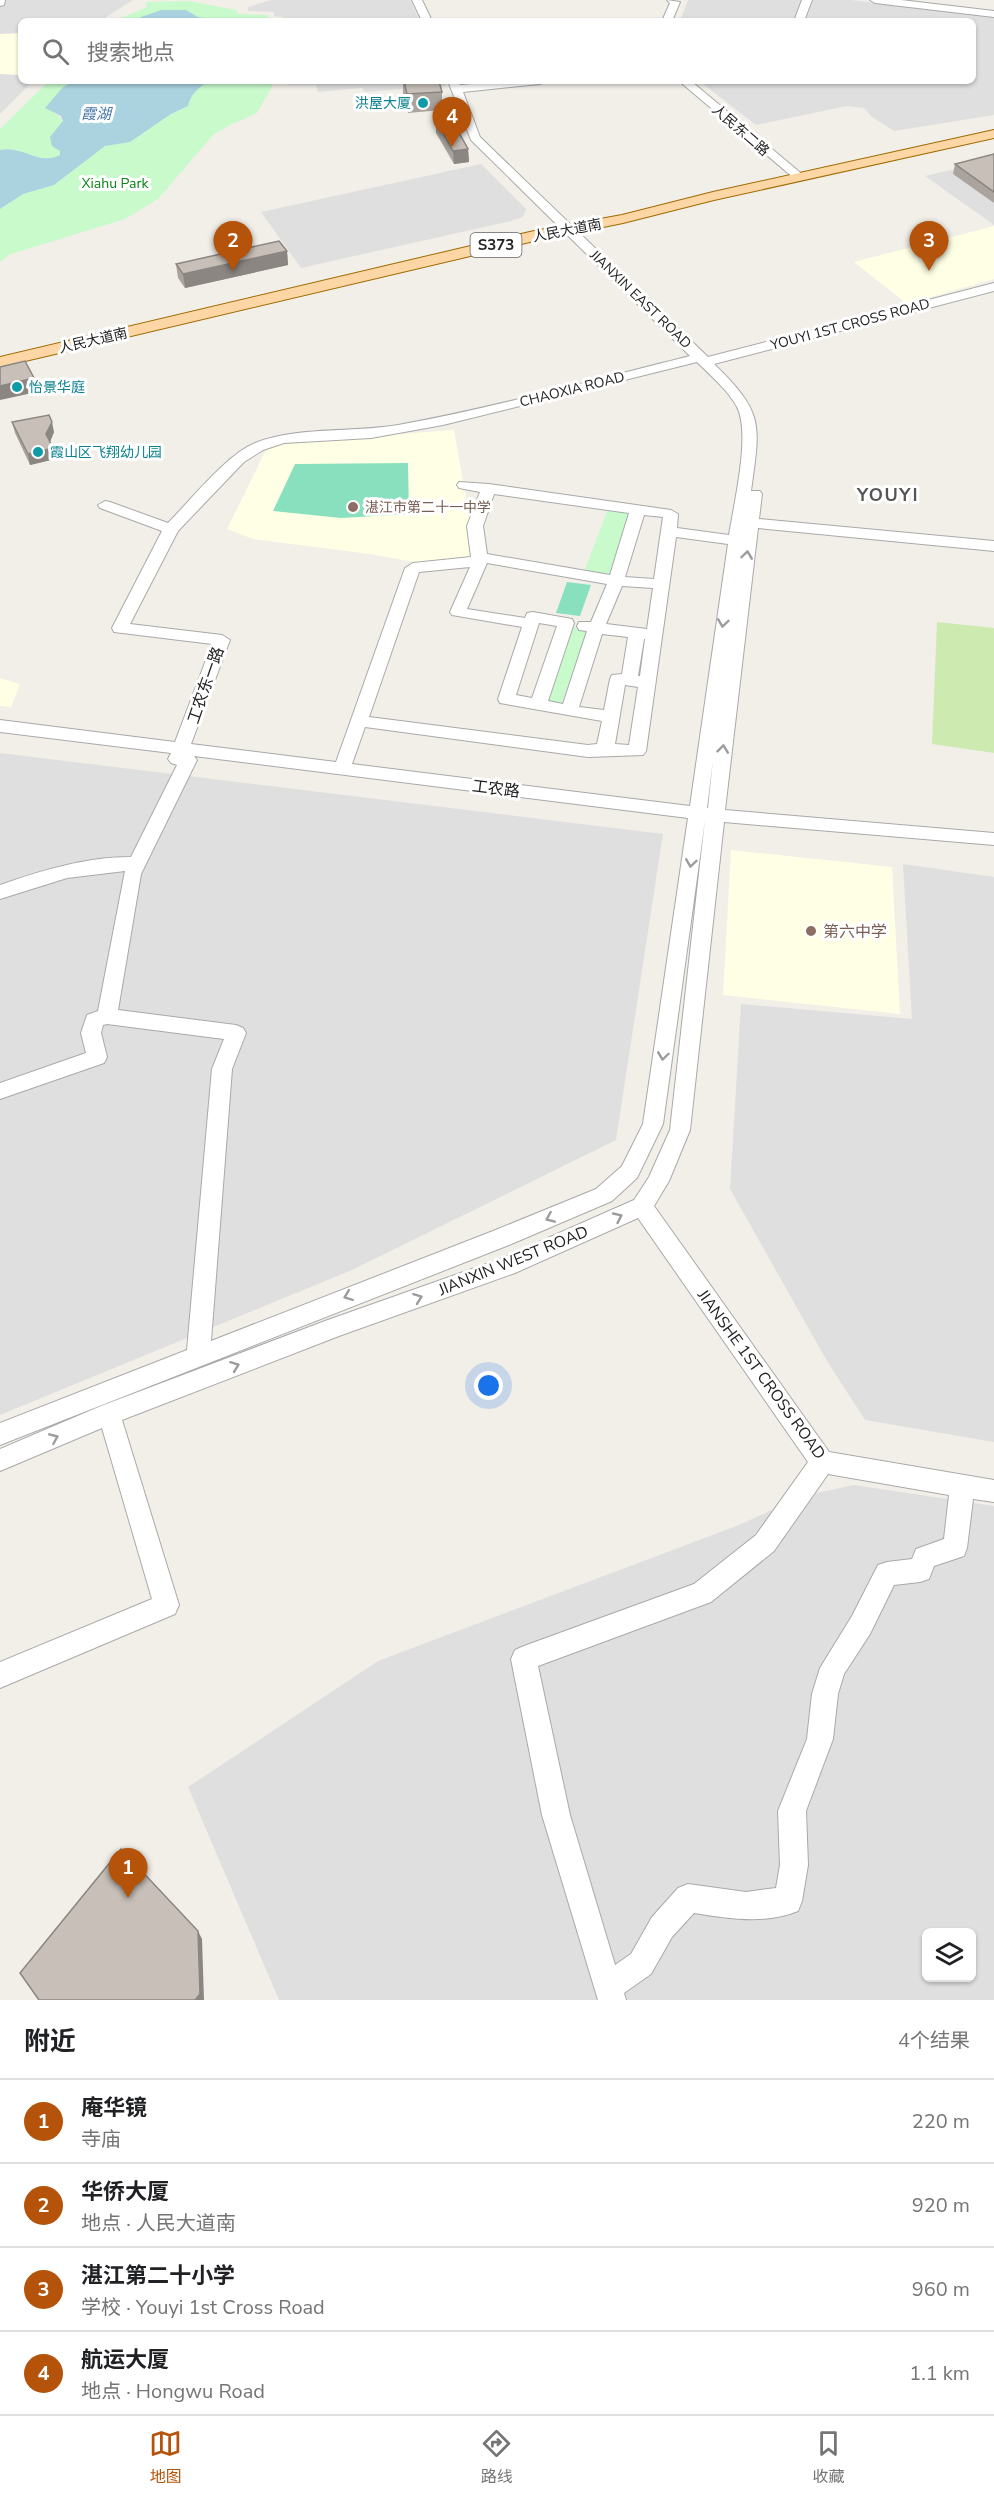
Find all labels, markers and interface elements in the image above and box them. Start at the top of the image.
search box [18,18,976,84]
icon: search [39,35,72,68]
text: 搜索地点 [87,38,175,68]
place label: 洪屋大厦 [355,94,411,113]
marker: 洪屋大厦 [416,96,430,110]
pin: 4 [432,98,472,147]
street label: 人民东二路 [708,100,773,161]
water label: 霞湖 [81,104,113,124]
park label: Xiahu Park [81,174,150,193]
street label: 人民大道南 [531,214,603,246]
pin: 2 [214,222,252,271]
pin: 3 [910,222,948,271]
road number: S373 [470,233,522,257]
street label: JIANXIN EAST ROAD [585,245,696,353]
street label: YOUYI 1ST CROSS ROAD [768,294,932,355]
street label: 人民大道南 [57,323,129,358]
street label: CHAOXIA ROAD [518,367,627,412]
place label: 怡景华庭 [29,378,85,397]
marker: 怡景华庭 [10,380,24,394]
place label: 霞山区飞翔幼儿园 [50,443,162,462]
marker: 霞山区飞翔幼儿园 [31,445,45,459]
district label: YOUYI [856,483,919,507]
place label: 湛江市第二十一中学 [365,498,491,517]
marker: 湛江市第二十一中学 [346,500,360,514]
one-way arrow [741,551,753,560]
one-way arrow [717,619,729,628]
street label: 工农东一路 [183,644,229,727]
one-way arrow [716,744,729,753]
street label: 工农路 [471,775,521,803]
one-way arrow [686,858,698,867]
place label: 第六中学 [823,921,887,943]
marker: 第六中学 [804,924,818,938]
one-way arrow [657,1051,669,1060]
one-way arrow [545,1211,556,1223]
one-way arrow [612,1213,623,1225]
street label: JIANXIN WEST ROAD [434,1221,591,1301]
street label: JIANSHE 1ST CROSS ROAD [691,1284,830,1464]
one-way arrow [344,1289,354,1302]
one-way arrow [412,1292,423,1305]
one-way arrow [229,1361,240,1373]
your location [474,1371,503,1400]
one-way arrow [48,1433,59,1445]
pin: 1 [108,1848,148,1898]
map controls [922,1928,976,1982]
button: layers [922,1928,976,1982]
text: 附近 [24,2024,76,2059]
text: 4个结果 [898,2027,970,2054]
text: 庵华镜 [81,2093,147,2123]
text: 1 [38,2108,50,2135]
text: 220 m [912,2108,970,2135]
text: 寺庙 [81,2126,121,2153]
text: 华侨大厦 [81,2177,169,2207]
text: 2 [38,2192,50,2219]
text: 920 m [912,2192,970,2219]
text: 地点 · 人民大道南 [81,2210,236,2237]
text: 湛江第二十小学 [81,2261,235,2291]
text: 3 [38,2276,50,2303]
text: 960 m [912,2276,970,2303]
text: 学校 · Youyi 1st Cross Road [81,2294,325,2321]
text: 航运大厦 [81,2345,169,2375]
text: 4 [38,2360,50,2387]
text: 1.1 km [909,2360,970,2387]
text: 地点 · Hongwu Road [81,2378,265,2405]
tab: 地图 [149,2427,182,2488]
tab: 路线 [480,2427,513,2488]
tab: 收藏 [812,2427,845,2488]

